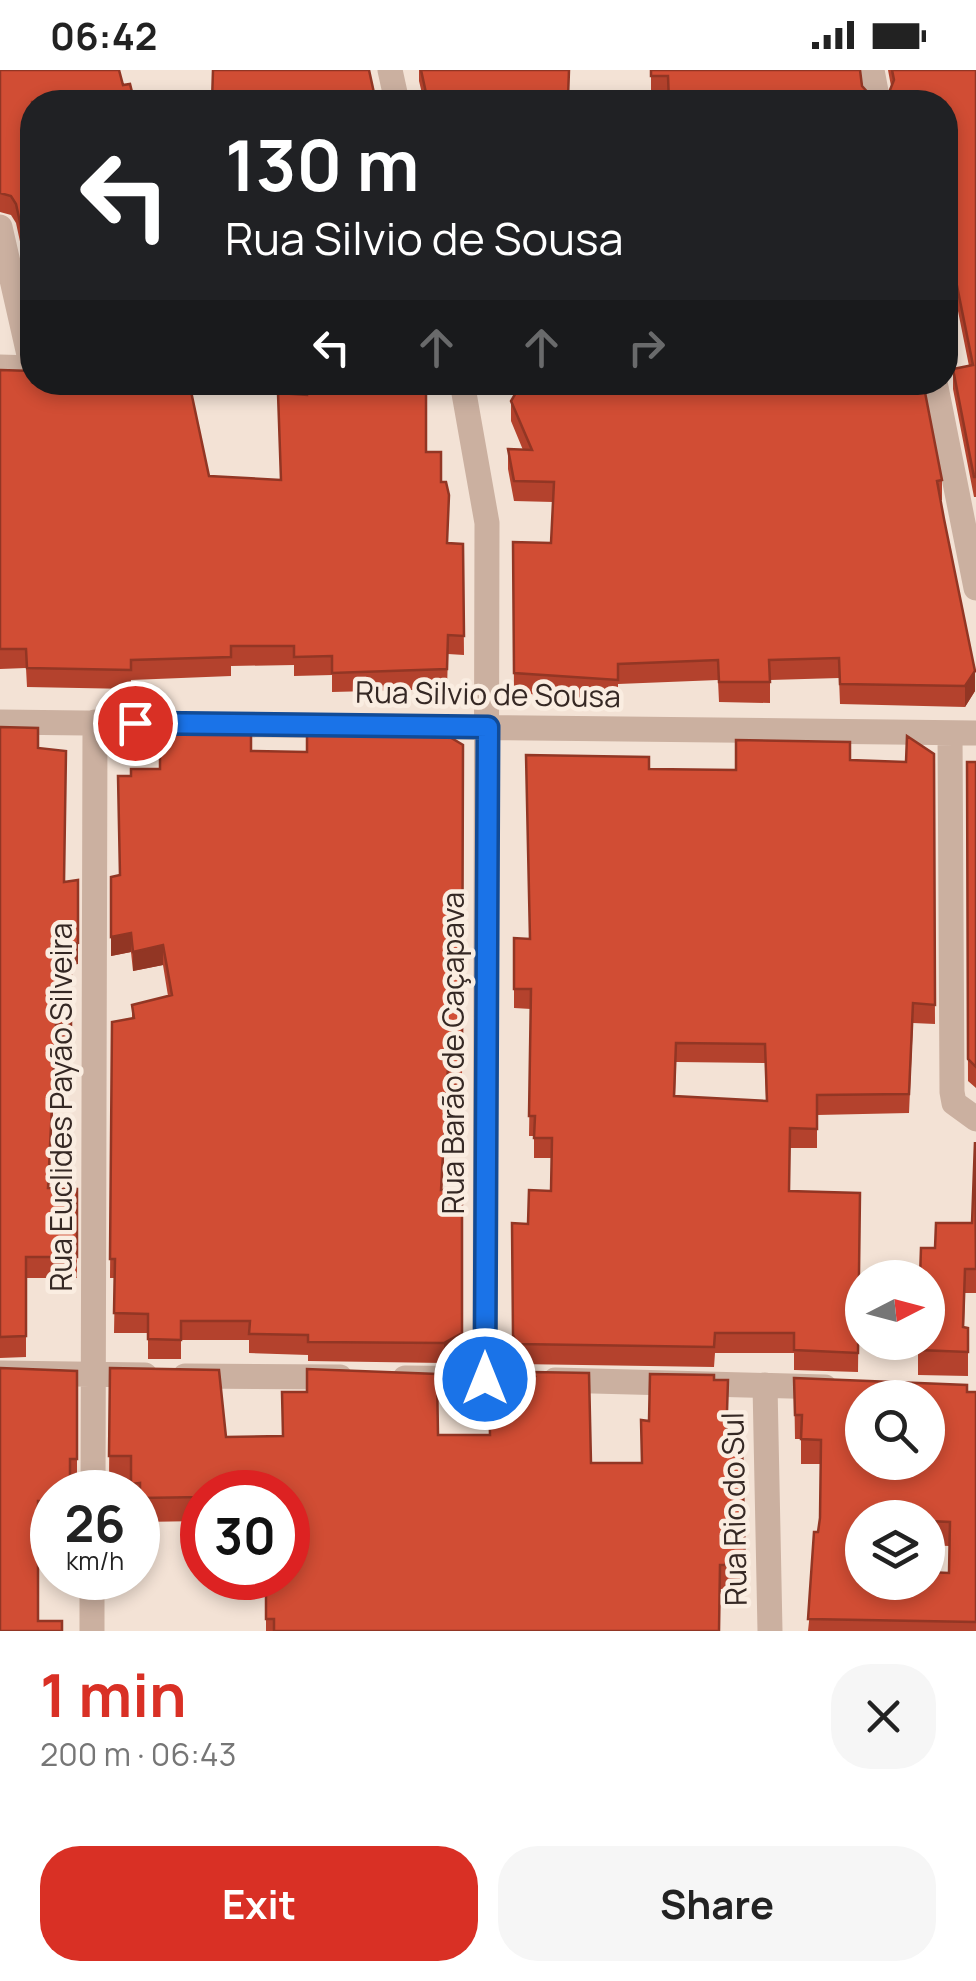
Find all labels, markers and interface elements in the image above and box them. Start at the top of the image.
text: 06:42 [50,9,157,61]
text: 130 m [225,116,419,212]
icon: left [60,130,190,260]
text: Rua Silvio de Sousa [225,207,624,269]
icon: left [304,320,359,375]
icon: ahead [409,320,464,375]
icon: ahead [514,320,569,375]
icon: right [619,320,674,375]
street label: Rua Silvio de Sousa [355,671,621,716]
pin [93,681,178,766]
icon: arrive [108,696,163,751]
street label: Rua Barão de Caçapava [432,892,473,1214]
street label: Rua Euclides Payão Silveira [40,923,81,1291]
north arrow [845,1260,945,1360]
map controls [845,1260,945,1600]
position arrow [433,1327,537,1431]
button: search [845,1380,945,1480]
street label: Rua Rio do Sul [711,1412,756,1606]
speed limit sign: 30 [180,1470,310,1600]
text: 26 [65,1489,125,1557]
button: layers [845,1500,945,1600]
text: km/h [66,1543,124,1578]
text: 1 min [40,1653,187,1735]
button: close [831,1664,936,1769]
text: 200 m · 06:43 [40,1732,236,1776]
button: Exit [40,1846,478,1961]
button: Share [498,1846,936,1961]

